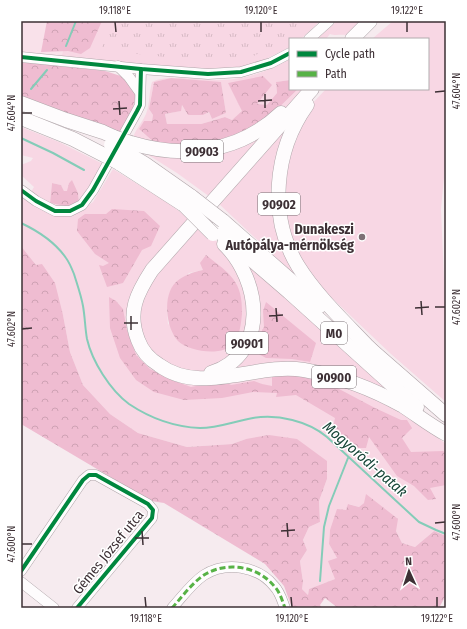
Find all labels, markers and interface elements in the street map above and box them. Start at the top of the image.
text: 19.118°E [99,5,131,17]
text: 19.120°E [245,5,278,17]
text: 19.122°E [391,5,423,17]
legend [289,38,429,90]
text: Cycle path [325,47,375,61]
text: Path [325,67,347,81]
text: 47.604°N [451,73,463,109]
text: 47.604°N [6,95,18,131]
road number: 90903 [181,140,223,162]
road number: 90902 [258,193,300,215]
place label: Dunakeszi Autópálya-mérnökség [225,221,354,254]
marker: Dunakeszi Autópálya-mérnökség [357,232,367,242]
text: 47.602°N [451,289,463,325]
text: 47.602°N [6,311,18,347]
road number: M0 [321,322,347,344]
road number: 90901 [226,332,268,354]
road number: 90900 [312,366,356,388]
water label: Mogyoródi-patak [319,417,411,501]
text: 47.600°N [451,504,463,540]
street label: Gémes József utca [69,507,148,598]
text: 47.600°N [6,526,18,562]
north arrow [389,551,429,591]
text: N [405,555,412,568]
text: 19.118°E [130,613,162,625]
text: 19.120°E [276,613,309,625]
text: 19.122°E [421,613,453,625]

